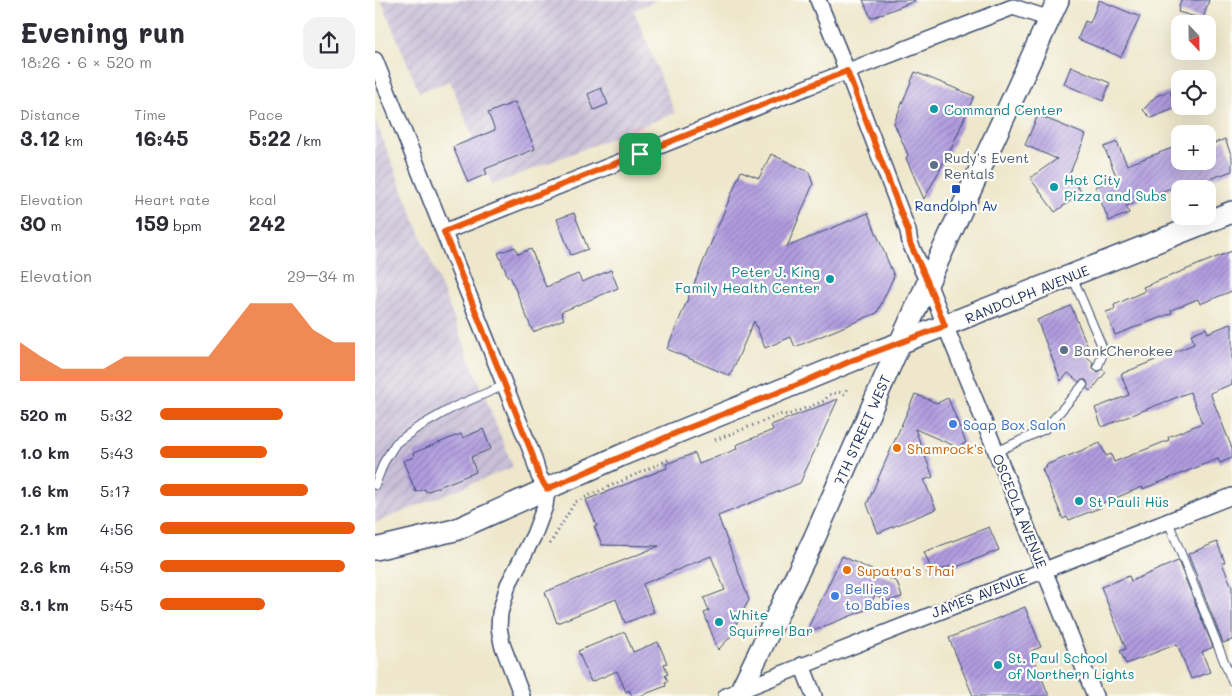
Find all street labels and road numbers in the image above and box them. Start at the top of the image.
street label: RANDOLPH AVENUE [962,260,1092,328]
street label: 7TH STREET WEST [829,372,895,488]
street label: OSCEOLA AVENUE [988,451,1052,571]
street label: JAMES AVENUE [928,568,1030,622]

